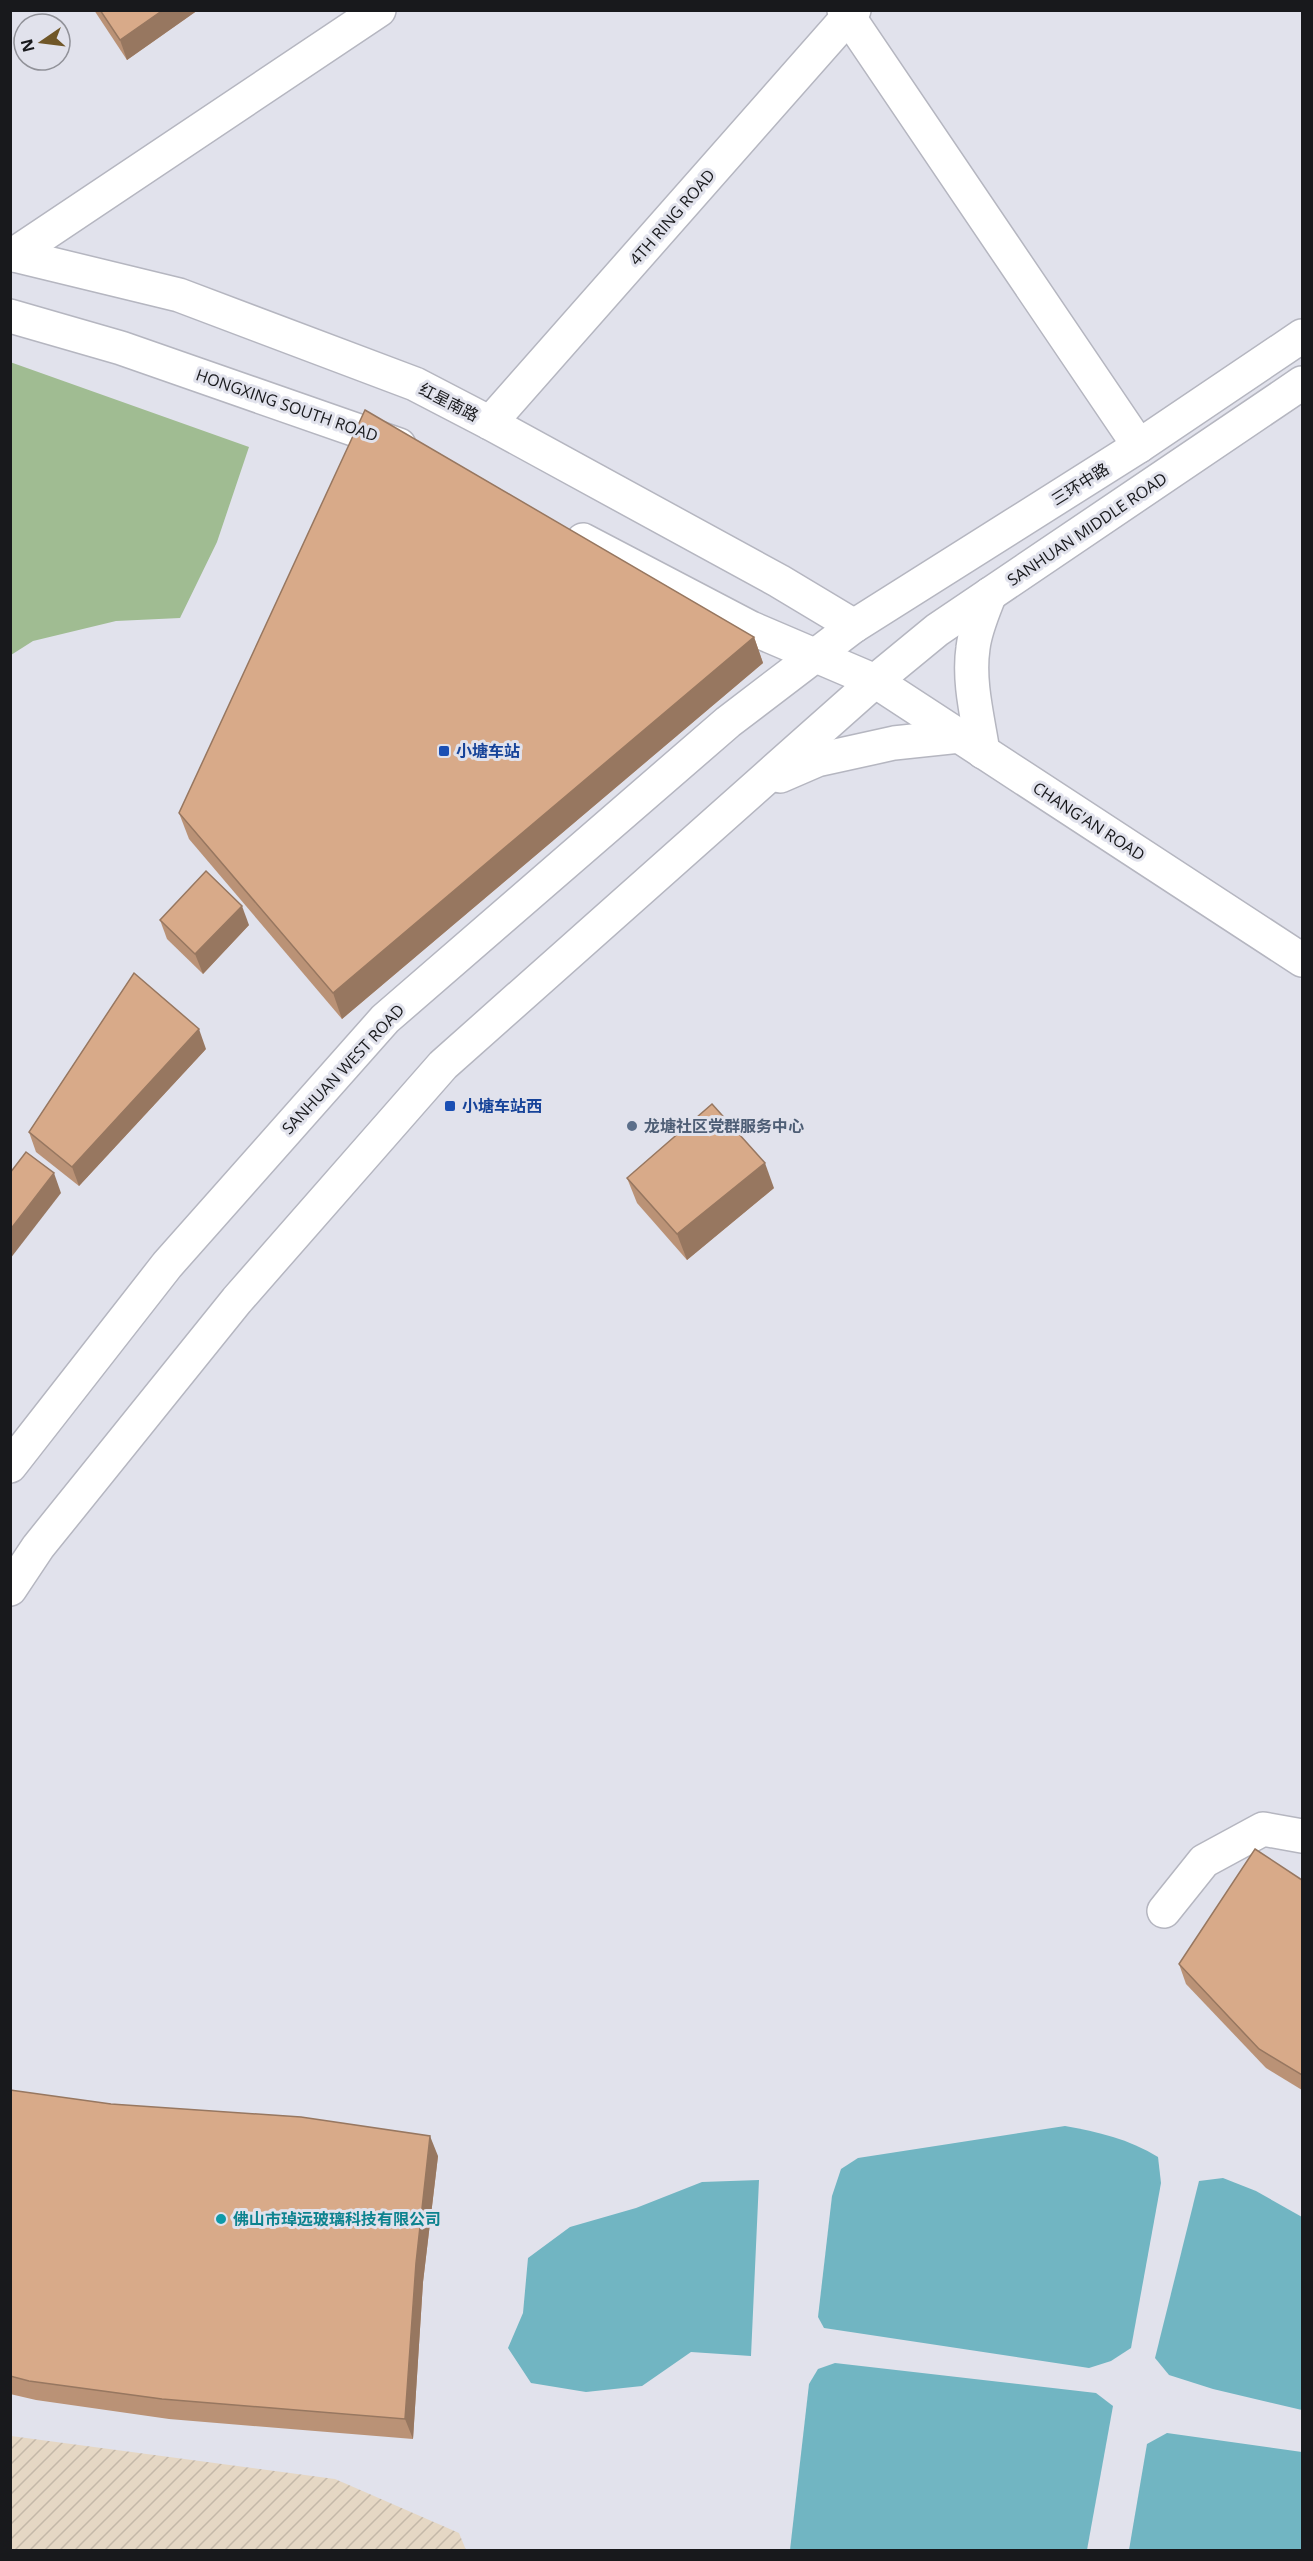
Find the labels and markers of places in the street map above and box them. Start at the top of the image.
place label: 小塘车站 [456,740,520,762]
marker: 小塘车站 [437,744,451,758]
place label: 小塘车站西 [462,1095,542,1117]
marker: 小塘车站西 [443,1099,457,1113]
place label: 龙塘社区党群服务中心 [644,1115,804,1137]
marker: 龙塘社区党群服务中心 [625,1119,639,1133]
place label: 佛山市琸远玻璃科技有限公司 [233,2208,441,2230]
marker: 佛山市琸远玻璃科技有限公司 [214,2212,228,2226]

